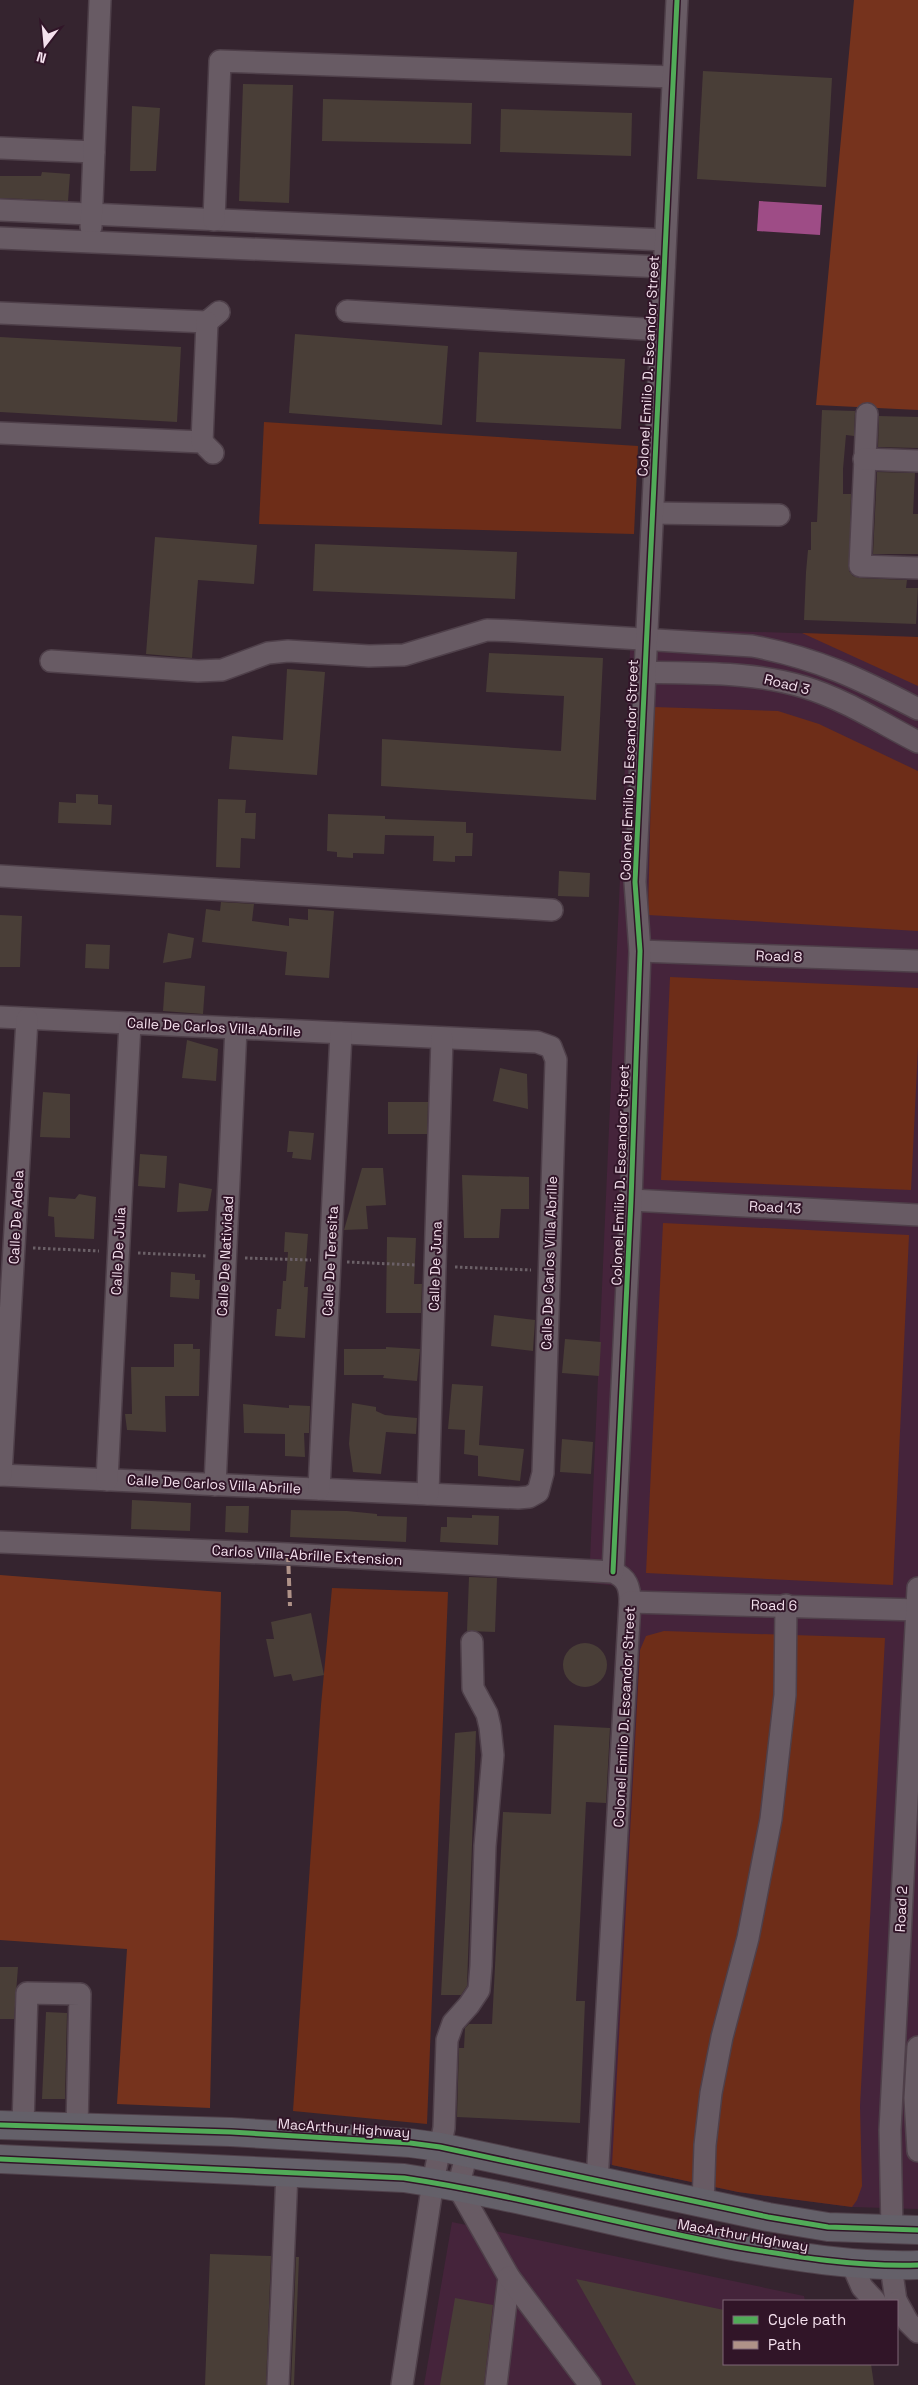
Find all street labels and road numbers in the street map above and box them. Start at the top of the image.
street label: Colonel Emilio D. Escandor Street [633,255,663,477]
street label: Colonel Emilio D. Escandor Street [616,659,642,881]
street label: Road 3 [762,670,812,698]
street label: Road 8 [755,946,803,966]
street label: Calle De Carlos Villa Abrille [127,1013,301,1041]
street label: Colonel Emilio D. Escandor Street [607,1064,633,1286]
street label: Calle De Adela [5,1169,27,1265]
street label: Calle De Carlos Villa Abrille [537,1176,561,1350]
street label: Calle De Natividad [213,1195,237,1317]
street label: Road 13 [748,1197,802,1217]
street label: Calle De Teresita [318,1205,342,1317]
street label: Calle De Julia [107,1206,129,1296]
street label: Calle De Juna [424,1221,446,1311]
street label: Calle De Carlos Villa Abrille [127,1470,301,1498]
street label: Carlos Villa-Abrille Extension [211,1541,403,1569]
street label: Road 6 [751,1596,797,1614]
street label: Colonel Emilio D. Escandor Street [609,1606,639,1828]
street label: Road 2 [891,1885,911,1933]
street label: MacArthur Highway [277,2114,411,2142]
street label: MacArthur Highway [676,2215,810,2255]

